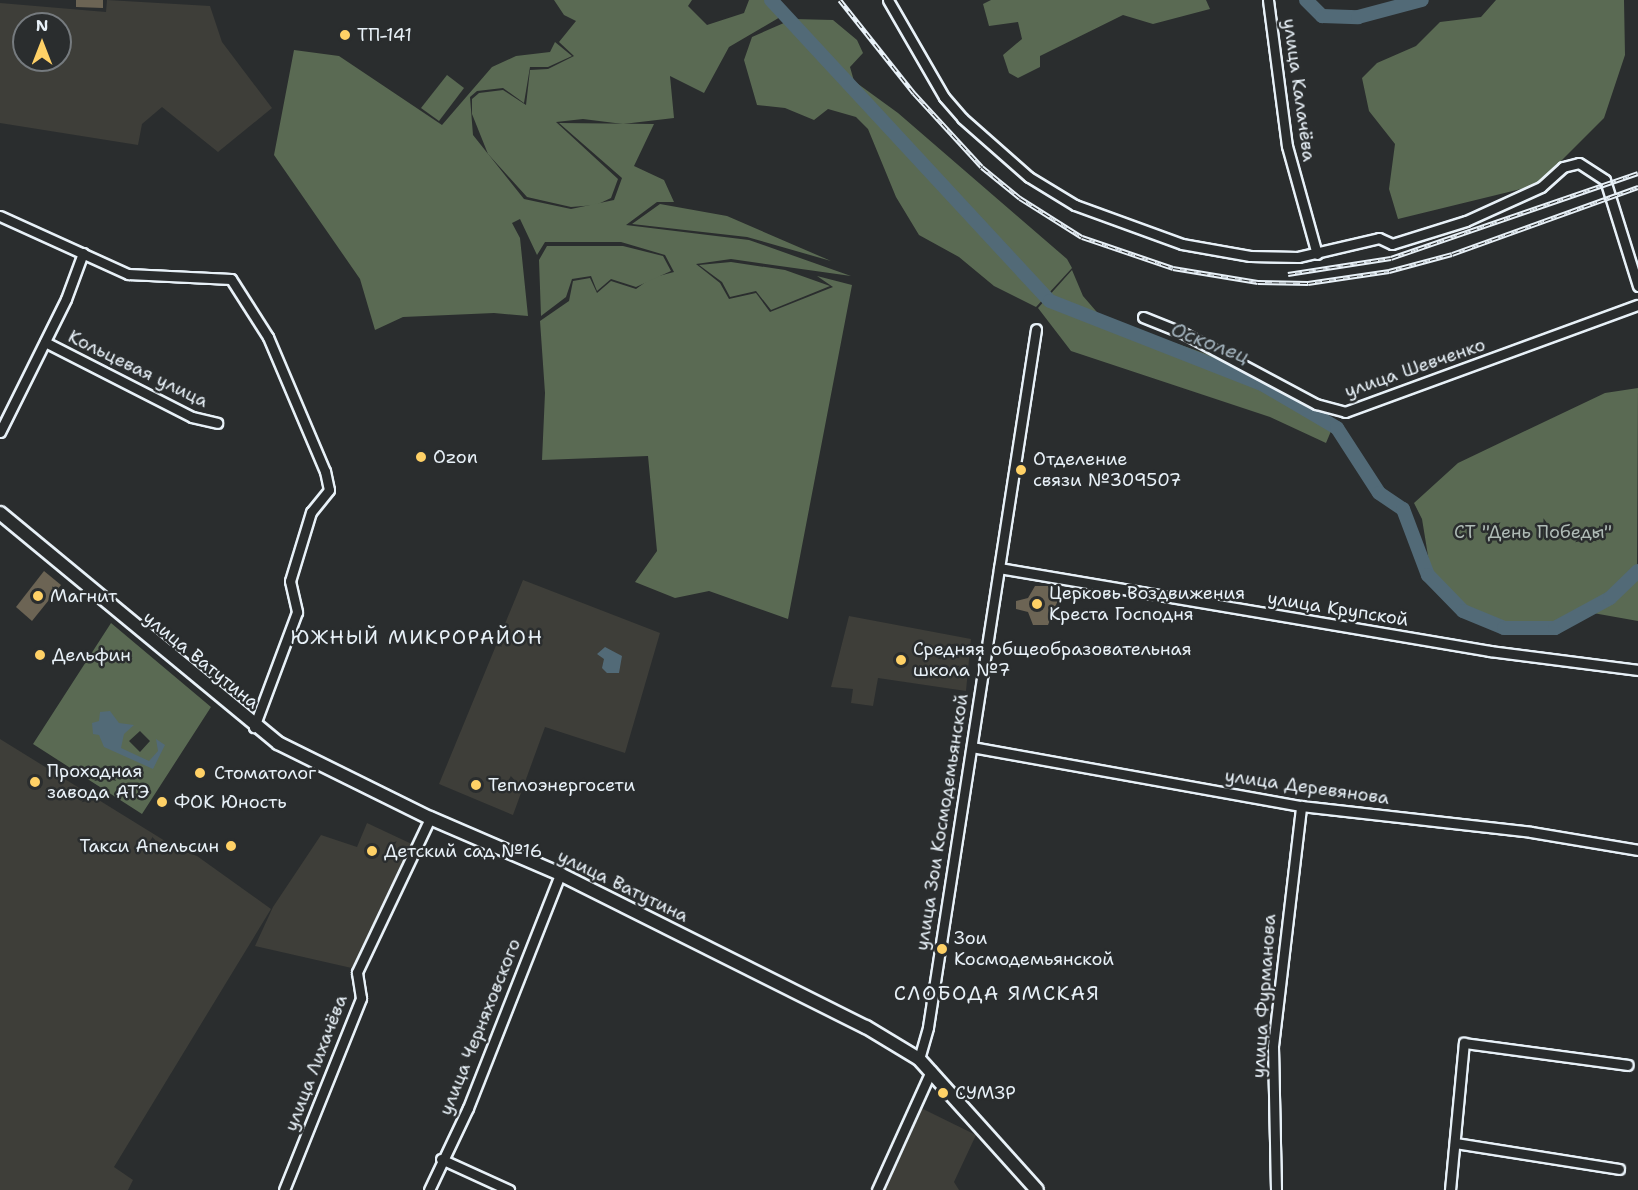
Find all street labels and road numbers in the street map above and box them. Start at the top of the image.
street label: улица Калачёва [1278,17,1320,163]
street label: Кольцевая улица [65,326,211,412]
street label: улица Шевченко [1342,334,1488,402]
street label: улица Крупской [1266,587,1410,631]
street label: улица Ватутина [139,607,263,713]
street label: улица Зои Космодемьянской [911,692,973,952]
street label: улица Деревянова [1223,765,1391,809]
street label: улица Ватутина [554,845,692,927]
street label: улица Фурманова [1247,913,1281,1079]
street label: улица Черняховского [435,936,525,1118]
street label: улица Лихачёва [280,992,352,1134]

